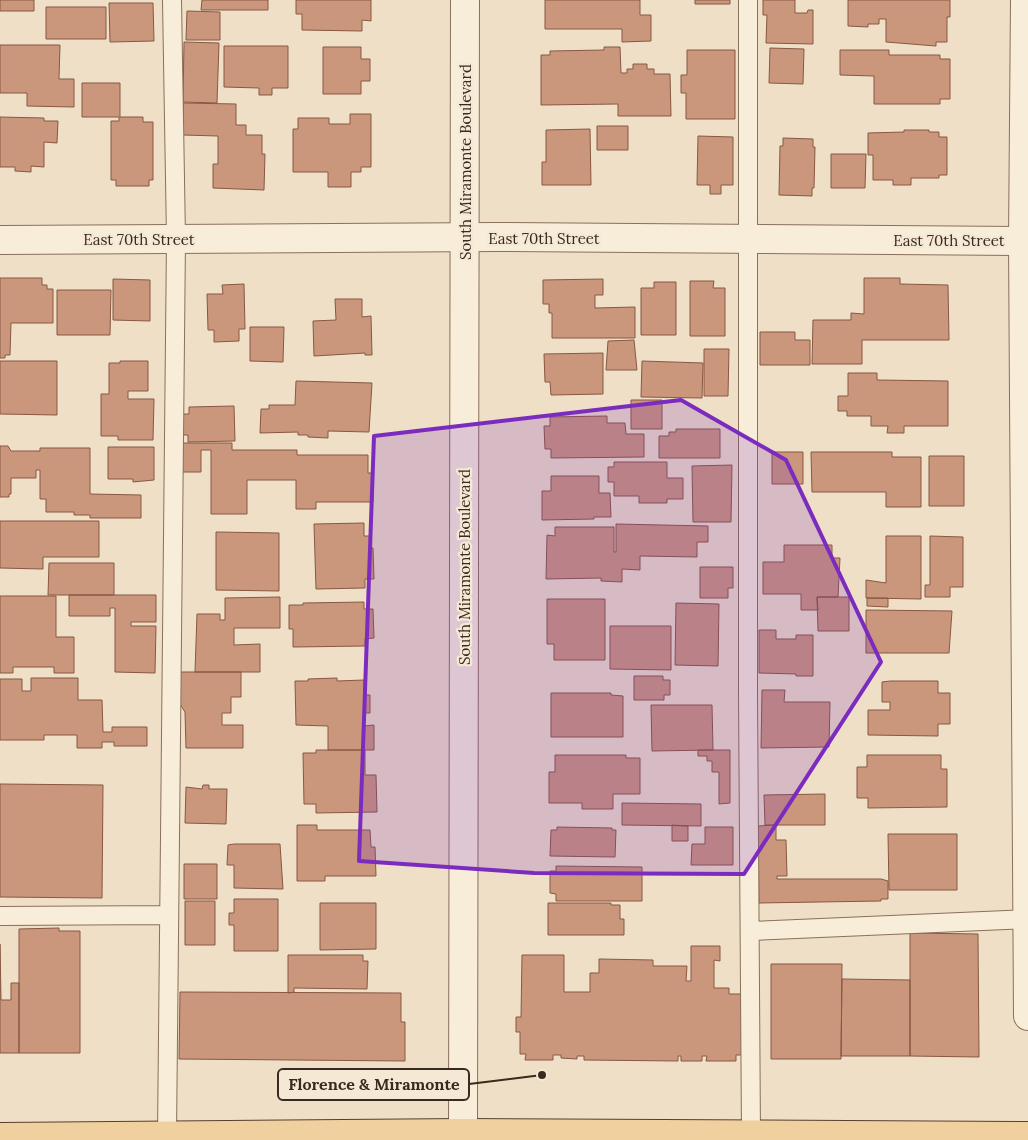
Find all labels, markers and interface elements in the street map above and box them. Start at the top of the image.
street label: South Miramonte Boulevard [456,64,475,260]
street label: East 70th Street [488,229,600,248]
street label: East 70th Street [83,230,195,249]
street label: East 70th Street [893,231,1005,250]
street label: South Miramonte Boulevard [455,469,474,665]
callout: Florence & Miramonte [278,1069,469,1100]
text: Florence & Miramonte [288,1074,460,1094]

